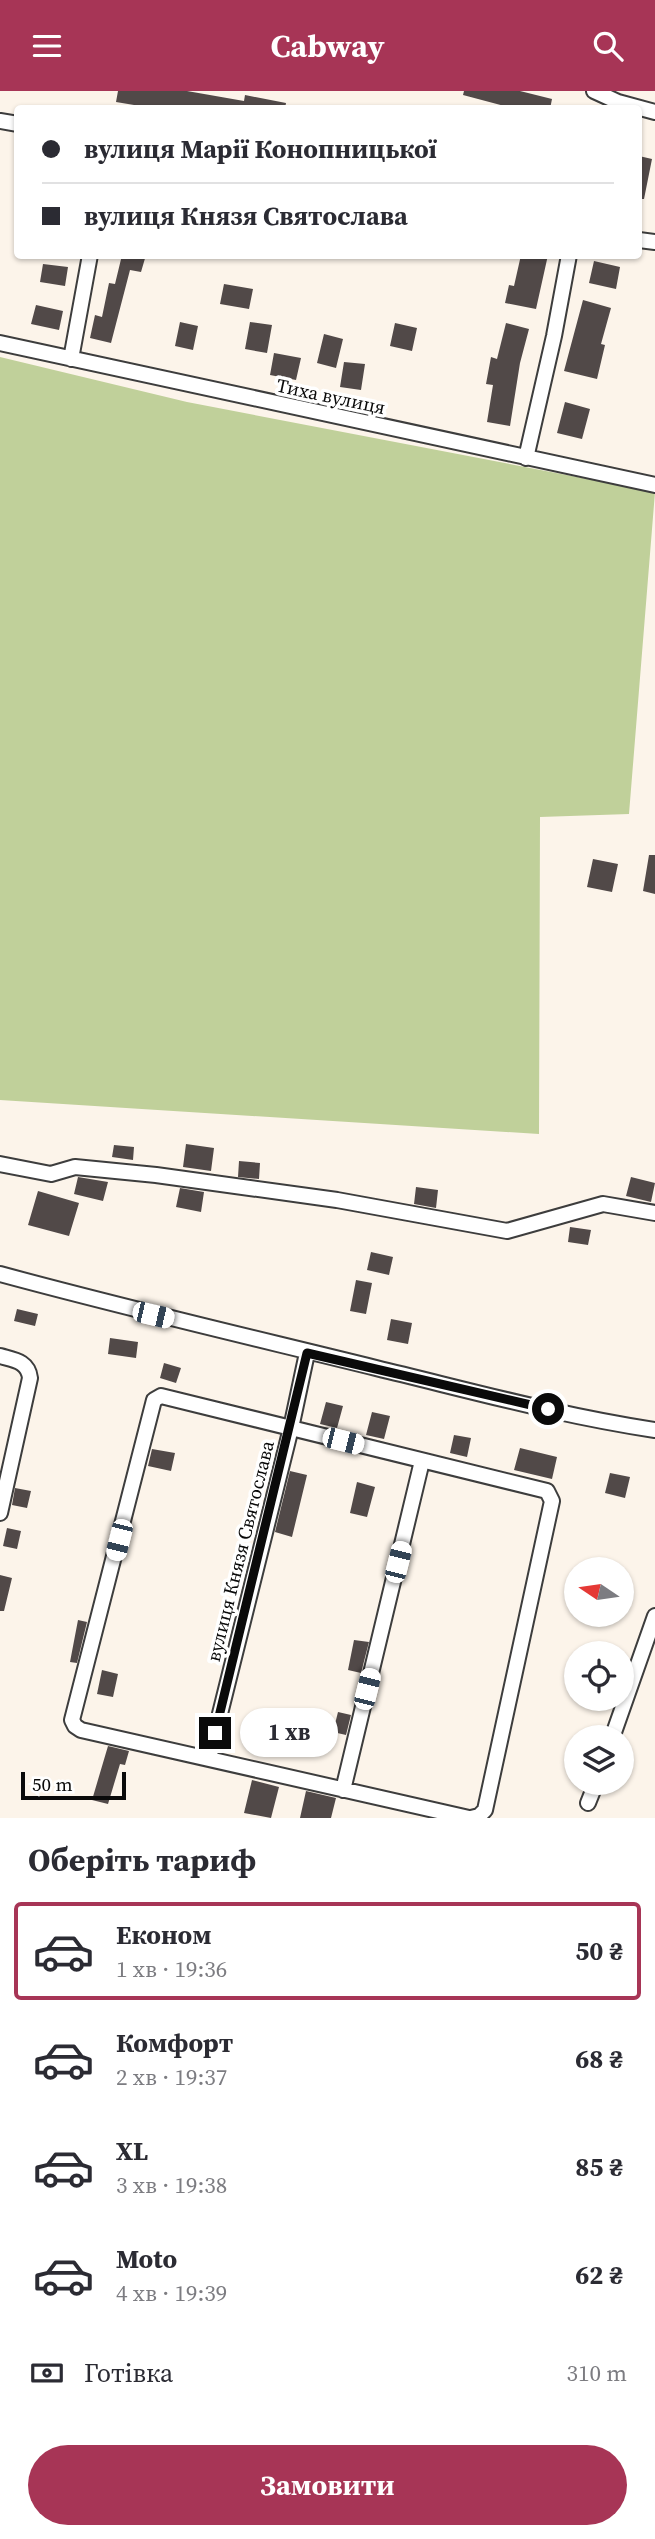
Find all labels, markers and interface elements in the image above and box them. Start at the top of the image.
text: Cabway [270,24,385,68]
icon: menu [28,27,66,65]
icon: search [589,27,627,65]
text: вулиця Марії Конопницької [84,131,437,167]
text: вулиця Князя Святослава [84,198,408,234]
street label: Тиха вулиця [274,372,388,420]
car [131,1300,176,1330]
route start [532,1393,564,1425]
car [321,1426,366,1456]
street label: вулиця Князя Святослава [200,1438,280,1664]
car [104,1517,135,1563]
car [383,1539,414,1585]
north arrow [564,1557,634,1627]
map controls [564,1557,634,1795]
button: locate [564,1641,634,1711]
car [352,1666,383,1712]
callout: 1 хв [240,1709,338,1757]
text: 1 хв [268,1716,310,1748]
route end [199,1717,231,1749]
button: layers [564,1725,634,1795]
scale bar [21,1769,126,1801]
text: 50 m [32,1771,73,1797]
text: Оберіть тариф [28,1838,256,1882]
text: Економ [116,1917,212,1953]
icon: car [32,1920,95,1983]
text: 50 ₴ [575,1933,623,1969]
text: 1 хв · 19:36 [116,1953,227,1985]
text: Комфорт [116,2025,233,2061]
icon: car [32,2028,95,2091]
text: 68 ₴ [575,2041,623,2077]
text: 2 хв · 19:37 [116,2061,227,2093]
text: XL [116,2133,148,2169]
icon: car [32,2136,95,2199]
text: 85 ₴ [575,2149,623,2185]
text: 3 хв · 19:38 [116,2169,227,2201]
text: Moto [116,2241,177,2277]
icon: car [32,2244,95,2307]
text: 62 ₴ [575,2257,623,2293]
text: 4 хв · 19:39 [116,2277,227,2309]
icon: cash [28,2354,66,2392]
text: Готівка [84,2355,173,2391]
text: 310 m [566,2357,627,2389]
button: Замовити [28,2445,627,2525]

